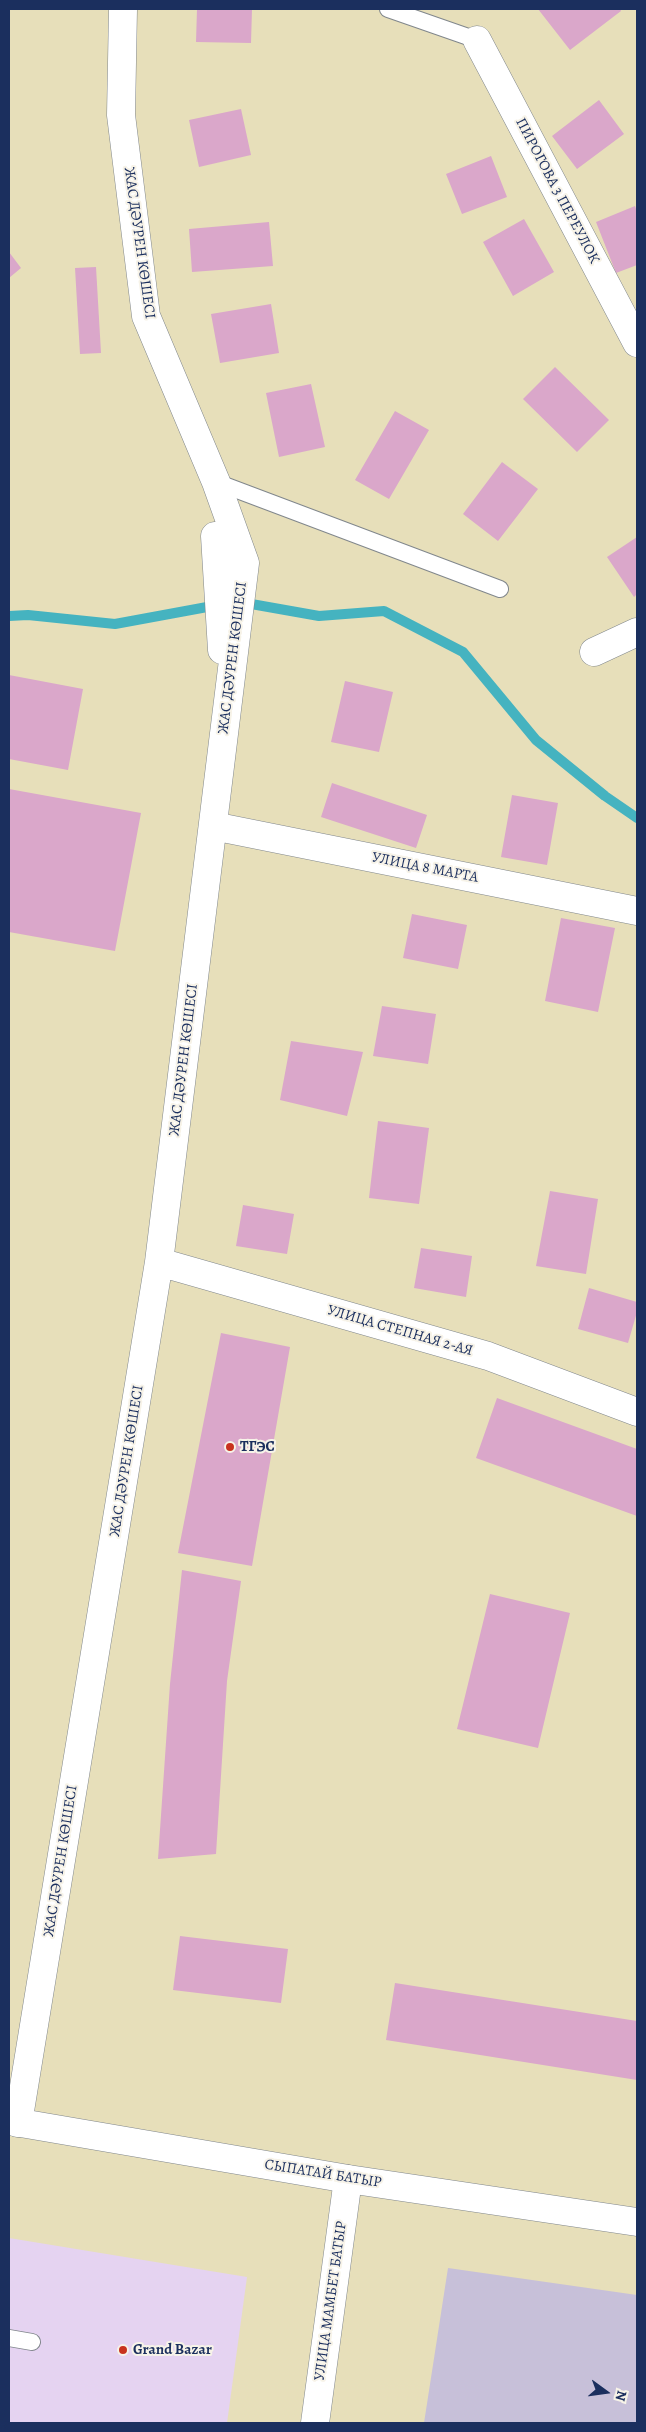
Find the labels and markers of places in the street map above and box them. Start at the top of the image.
place label: ТГЭС [240,1438,275,1456]
marker: ТГЭС [224,1441,236,1453]
place label: Grand Bazar [133,2341,212,2359]
marker: Grand Bazar [117,2344,129,2356]

